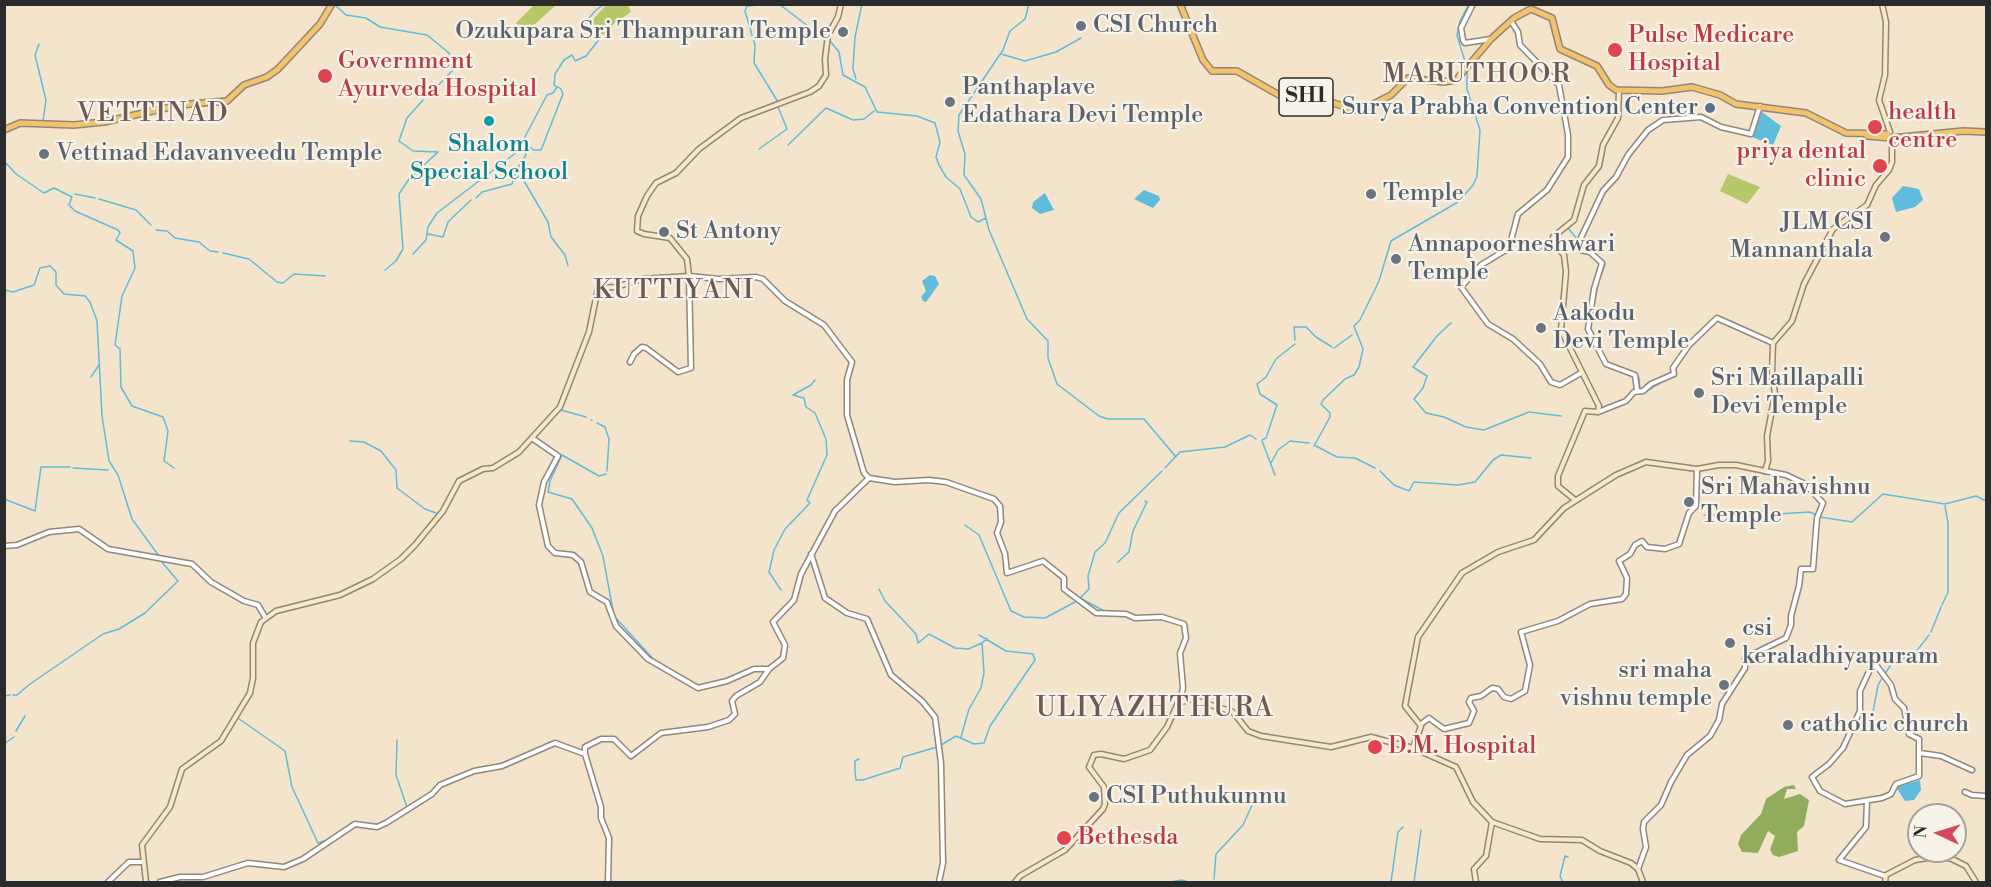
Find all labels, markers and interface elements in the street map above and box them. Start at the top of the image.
place label: CSI Church [1093,12,1218,40]
place label: Ozukupara Sri Thampuran Temple [455,18,831,46]
marker: CSI Church [1074,19,1088,33]
place label: Pulse Medicare Hospital [1628,22,1794,78]
marker: Ozukupara Sri Thampuran Temple [836,25,850,39]
marker: Pulse Medicare Hospital [1606,41,1624,59]
place label: Government Ayurveda Hospital [338,48,537,104]
district label: MARUTHOOR [1383,60,1571,92]
marker: Government Ayurveda Hospital [316,67,334,85]
place label: Panthaplave Edathara Devi Temple [962,74,1203,130]
road number: SH1 [1279,78,1333,116]
place label: Surya Prabha Convention Center [1342,94,1698,122]
marker: Panthaplave Edathara Devi Temple [943,95,957,109]
district label: VETTINAD [77,99,229,131]
place label: health centre [1888,99,1957,155]
marker: Surya Prabha Convention Center [1703,101,1717,115]
marker: Shalom Special School [482,114,496,128]
marker: health centre [1866,118,1884,136]
place label: Shalom Special School [410,131,568,187]
place label: priya dental clinic [1737,138,1866,194]
place label: Vettinad Edavanveedu Temple [56,140,382,168]
marker: Vettinad Edavanveedu Temple [37,147,51,161]
marker: priya dental clinic [1871,157,1889,175]
place label: Temple [1383,180,1464,208]
marker: Temple [1364,187,1378,201]
place label: JLM CSI Mannanthala [1730,209,1873,265]
place label: St Antony [676,218,781,246]
marker: St Antony [657,225,671,239]
marker: JLM CSI Mannanthala [1878,230,1892,244]
place label: Annapoorneshwari Temple [1408,231,1616,287]
marker: Annapoorneshwari Temple [1389,252,1403,266]
district label: KUTTIYANI [593,276,755,308]
place label: Aakodu Devi Temple [1553,300,1689,356]
marker: Aakodu Devi Temple [1534,321,1548,335]
place label: Sri Maillapalli Devi Temple [1711,365,1864,421]
marker: Sri Maillapalli Devi Temple [1692,386,1706,400]
place label: Sri Mahavishnu Temple [1701,474,1871,530]
marker: Sri Mahavishnu Temple [1682,495,1696,509]
place label: csi keraladhiyapuram [1742,615,1939,671]
marker: csi keraladhiyapuram [1723,636,1737,650]
place label: sri maha vishnu temple [1560,657,1712,713]
marker: sri maha vishnu temple [1717,678,1731,692]
district label: ULIYAZHTHURA [1036,694,1274,726]
place label: catholic church [1800,711,1969,739]
marker: catholic church [1781,718,1795,732]
place label: D.M. Hospital [1388,733,1536,761]
marker: D.M. Hospital [1366,738,1384,756]
place label: CSI Puthukunnu [1106,783,1287,811]
marker: CSI Puthukunnu [1087,790,1101,804]
north arrow [1907,803,1967,863]
place label: Bethesda [1078,824,1178,852]
text: N [1911,825,1931,839]
marker: Bethesda [1055,829,1073,847]

